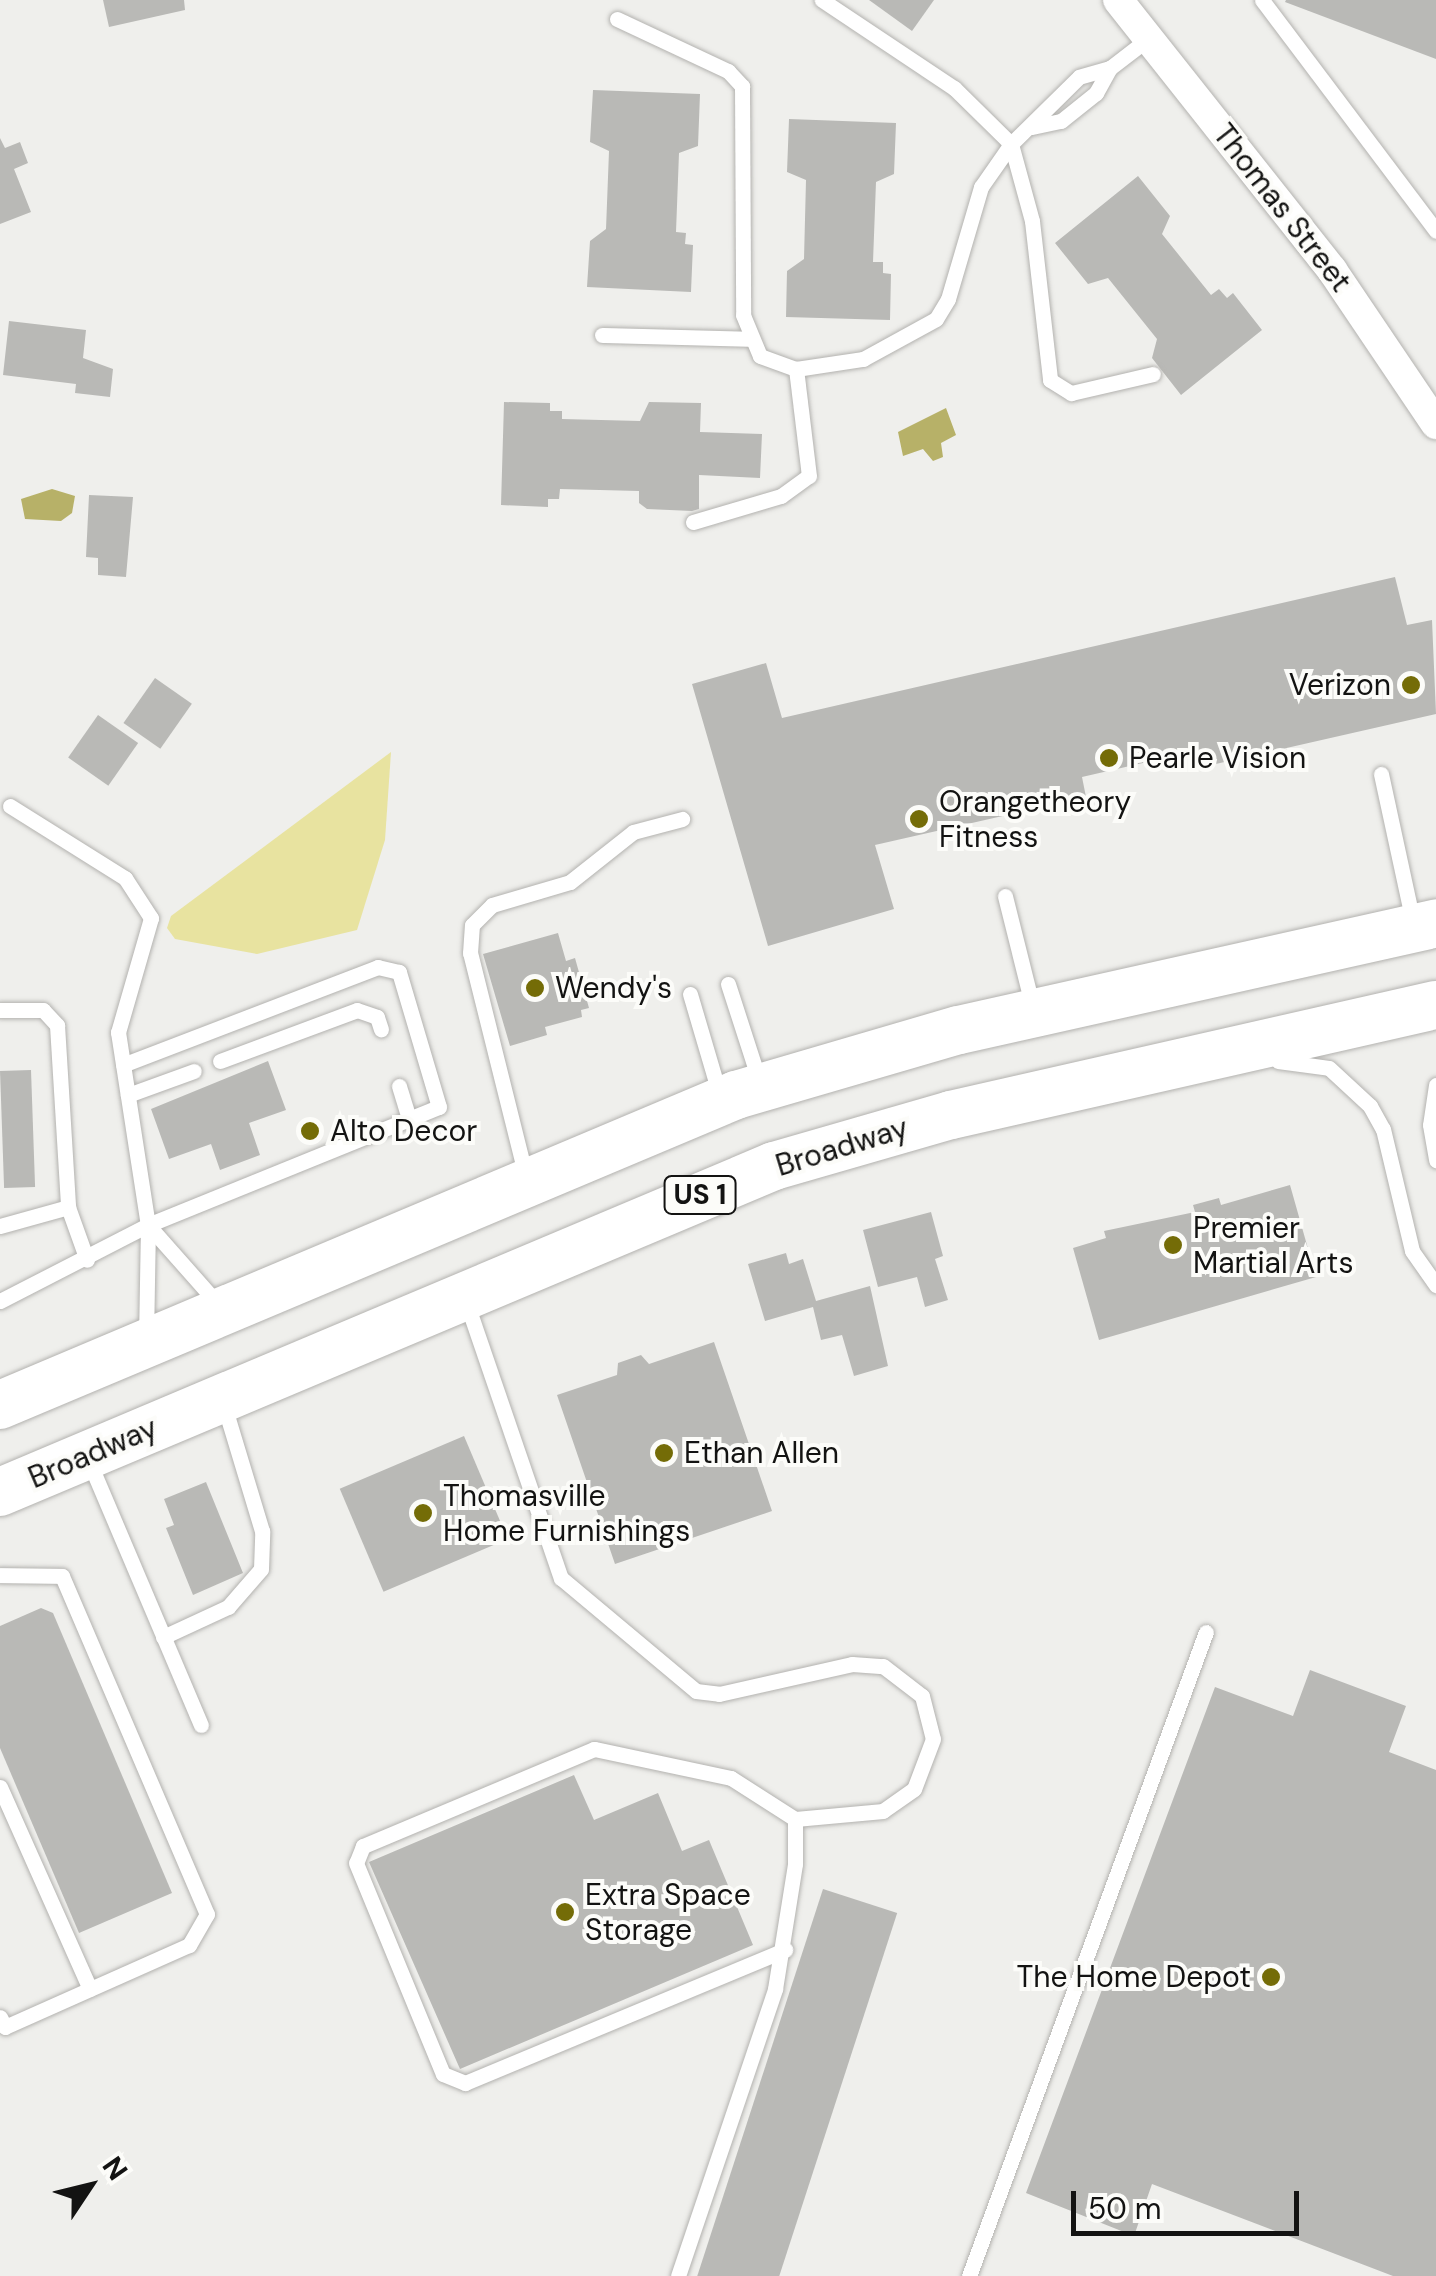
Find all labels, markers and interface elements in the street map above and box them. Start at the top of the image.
street label: Thomas Street [1205,117,1359,299]
place label: Verizon [1289,667,1391,703]
marker: Verizon [1400,674,1422,696]
place label: Pearle Vision [1129,740,1306,776]
marker: Pearle Vision [1098,747,1120,769]
place label: Orangetheory Fitness [939,784,1131,854]
marker: Orangetheory Fitness [908,808,930,830]
place label: Wendy's [555,970,672,1006]
marker: Wendy's [524,977,546,999]
street label: Broadway [771,1110,913,1184]
place label: Alto Decor [330,1113,477,1149]
marker: Alto Decor [299,1120,321,1142]
road number: US 1 [662,1172,738,1218]
place label: Premier Martial Arts [1193,1210,1353,1280]
marker: Premier Martial Arts [1162,1234,1184,1256]
street label: Broadway [23,1410,163,1496]
place label: Ethan Allen [684,1435,839,1471]
marker: Ethan Allen [653,1442,675,1464]
place label: Thomasville Home Furnishings [443,1478,690,1548]
marker: Thomasville Home Furnishings [412,1502,434,1524]
place label: Extra Space Storage [585,1877,751,1948]
marker: Extra Space Storage [554,1901,576,1923]
place label: The Home Depot [1017,1959,1251,1995]
marker: The Home Depot [1260,1966,1282,1988]
north arrow [40,2136,140,2236]
text: N [94,2150,136,2187]
scale bar [1076,2171,1304,2233]
text: 50 m [1088,2189,1162,2228]

